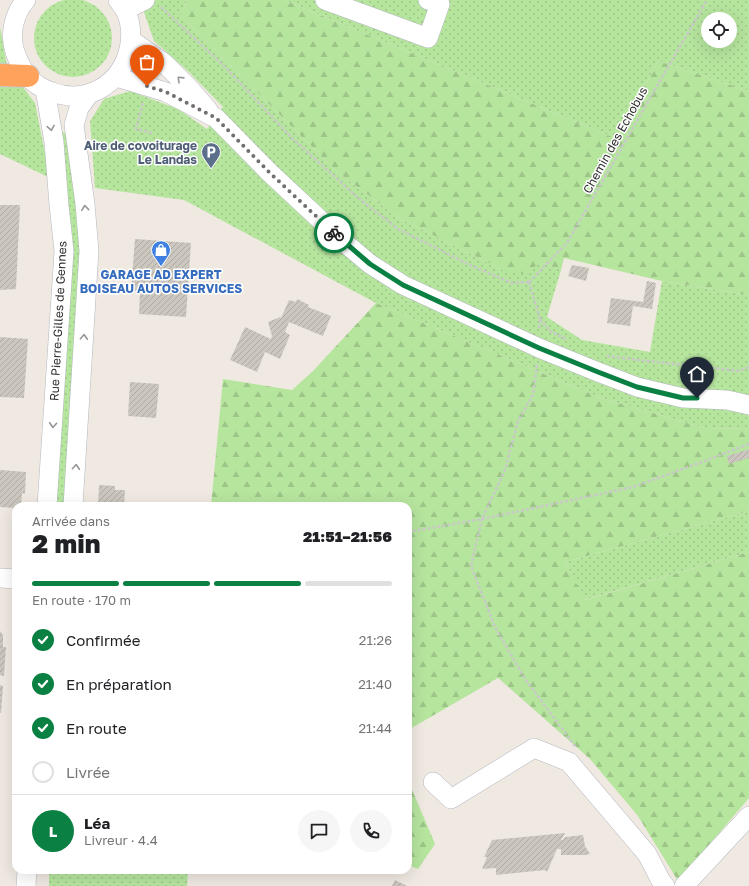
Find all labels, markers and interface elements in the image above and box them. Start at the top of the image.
map controls [701,12,737,48]
button: locate [701,12,737,48]
pin [130,45,164,86]
icon: bag [136,51,158,73]
one-way arrow [177,76,185,84]
street label: Chemin des Echobus [579,84,651,196]
one-way arrow [47,125,55,131]
place label: Aire de covoiturage Le Landas [84,138,197,167]
parking icon: Aire de covoiturage Le Landas [200,141,222,169]
one-way arrow [81,205,90,211]
courier [314,213,354,253]
icon: bike [323,222,345,244]
shop icon: GARAGE AD EXPERT BOISEAU AUTOS SERVICES [150,239,172,267]
street label: Rue Pierre-Gilles de Gennes [46,241,70,401]
place label: GARAGE AD EXPERT BOISEAU AUTOS SERVICES [80,267,242,296]
one-way arrow [79,334,88,340]
pin [680,357,714,398]
icon: home [686,363,708,385]
one-way arrow [48,422,57,428]
one-way arrow [71,464,80,470]
text: Arrivée dans [32,513,110,529]
text: 21:51–21:56 [303,527,392,545]
text: 2 min [32,528,100,559]
text: En route · 170 m [32,592,131,608]
icon: check [32,629,54,651]
text: Confirmée [66,631,140,649]
text: 21:26 [359,632,392,648]
icon: check [32,673,54,695]
text: En préparation [66,675,172,693]
text: 21:40 [358,676,392,692]
icon: check [32,717,54,739]
text: En route [66,719,127,737]
text: 21:44 [358,720,392,736]
text: Livrée [66,763,110,781]
button: chat [298,810,340,852]
button: phone [350,810,392,852]
text: Léa [84,814,110,832]
text: L [49,822,57,840]
text: Livreur · 4.4 [84,832,158,848]

